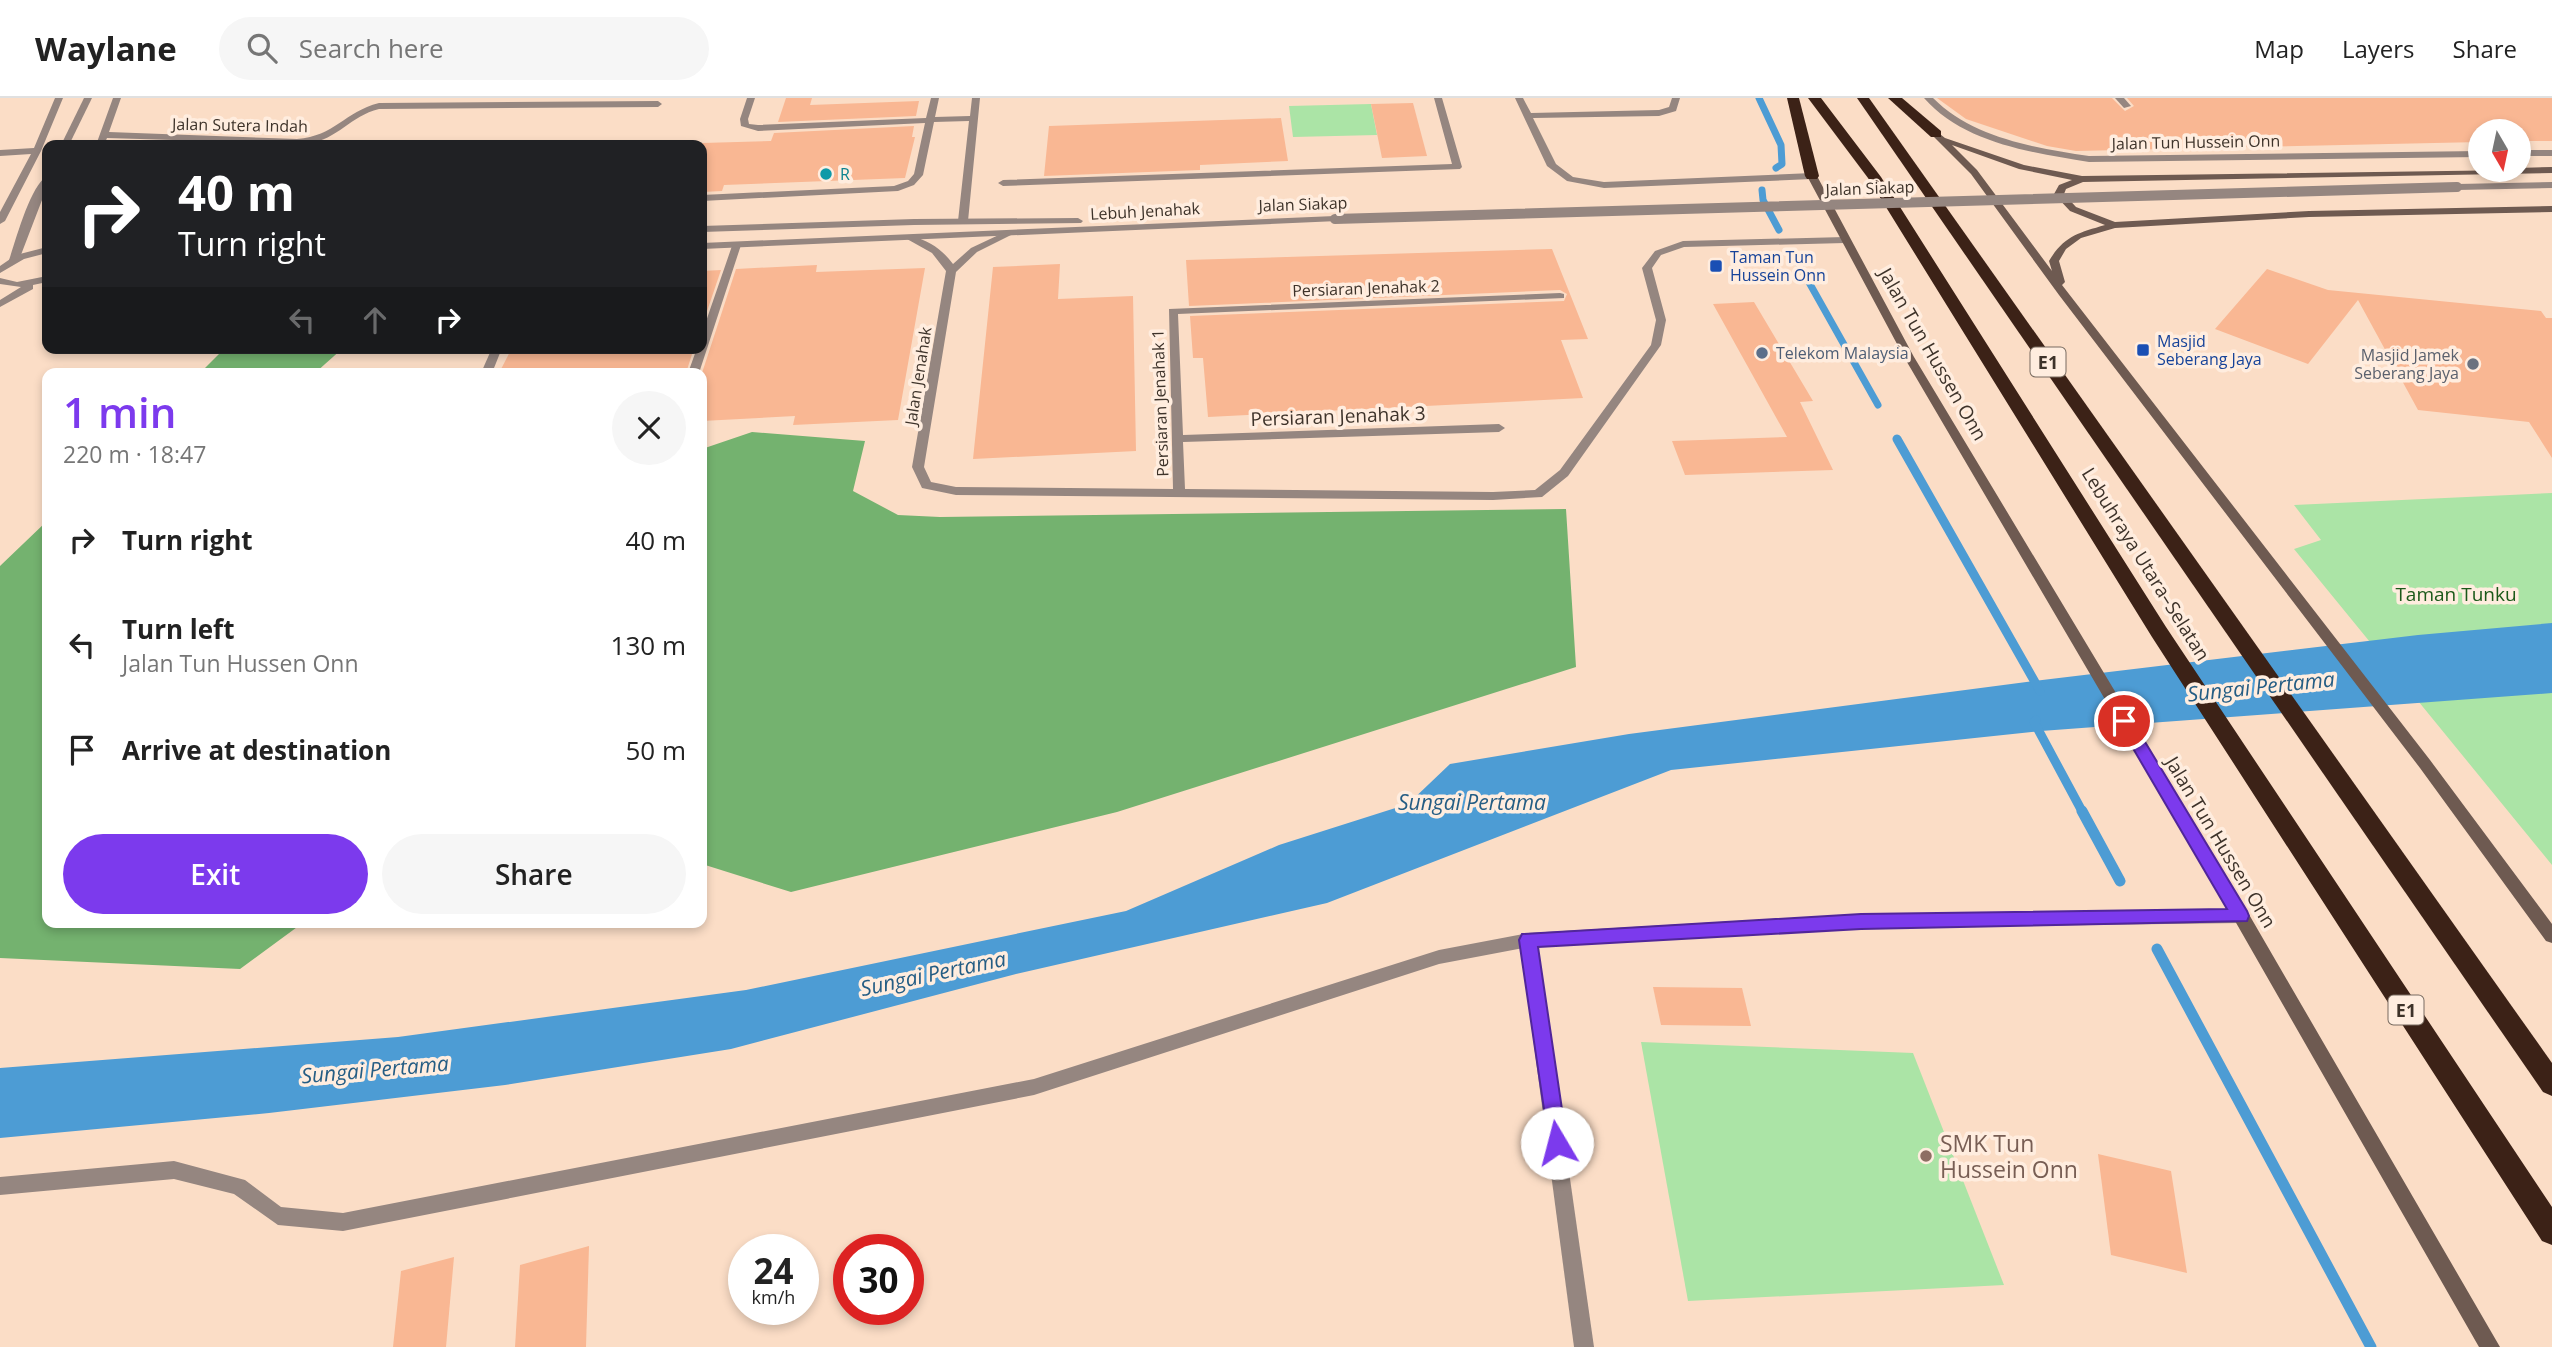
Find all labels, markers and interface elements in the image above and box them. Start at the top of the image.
search box [219,17,709,80]
text: Waylane [35,26,177,71]
icon: search [243,29,281,67]
text: Search here [299,30,444,66]
text: Map [2254,32,2304,65]
text: Layers [2342,32,2415,65]
text: Share [2453,32,2517,65]
street label: Jalan Sutera Indah [170,113,308,137]
north arrow [2468,119,2530,182]
map controls [2468,119,2531,182]
street label: Jalan Tun Hussein Onn [2110,130,2280,155]
text: 40 m [178,159,295,225]
place label: R [840,163,850,185]
marker: R [818,166,834,182]
icon: right [63,168,154,259]
street label: Jalan Siakap [1823,175,1915,201]
street label: Jalan Siakap [1256,191,1348,217]
street label: Lebuh Jenahak [1089,197,1201,225]
text: Turn right [178,222,326,265]
place label: Taman Tun Hussein Onn [1730,246,1826,286]
marker: Taman Tun Hussein Onn [1708,258,1724,274]
street label: Jalan Tun Hussen Onn [1872,261,1993,445]
street label: Persiaran Jenahak 2 [1292,274,1440,302]
icon: left [283,301,321,339]
icon: ahead [356,301,394,339]
icon: right [429,301,467,339]
street label: Jalan Jenahak [899,325,937,429]
street label: Persiaran Jenahak 1 [1146,329,1174,477]
place label: Masjid Seberang Jaya [2157,330,2262,370]
place label: Telekom Malaysia [1776,342,1909,364]
marker: Masjid Seberang Jaya [2135,342,2151,358]
place label: Masjid Jamek Seberang Jaya [2354,344,2460,384]
marker: Telekom Malaysia [1754,345,1770,361]
road number: E1 [2030,348,2066,376]
marker: Masjid Jamek Seberang Jaya [2465,356,2481,372]
text: 1 min [63,383,176,440]
button: close [612,391,686,465]
street label: Persiaran Jenahak 3 [1250,400,1426,432]
text: 220 m · 18:47 [63,438,206,470]
street label: Lebuhraya Utara–Selatan [2076,462,2216,666]
icon: right [63,521,101,559]
text: Turn right [122,522,253,558]
text: 40 m [625,522,686,558]
park label: Taman Tunku [2395,581,2517,607]
text: Turn left [122,611,234,647]
icon: left [63,626,101,664]
text: 130 m [611,627,686,663]
text: Jalan Tun Hussen Onn [122,647,359,679]
water label: Sungai Pertama [2186,664,2336,708]
pin [2094,691,2154,751]
icon: arrive [2105,702,2143,740]
icon: arrive [63,731,101,769]
text: Arrive at destination [122,732,391,768]
text: 50 m [625,732,686,768]
street label: Jalan Tun Hussen Onn [2159,750,2282,932]
water label: Sungai Pertama [1398,788,1546,816]
button: Exit [63,834,368,914]
button: Share [382,834,686,914]
water label: Sungai Pertama [858,944,1008,1002]
road number: E1 [2388,995,2424,1024]
water label: Sungai Pertama [300,1049,450,1089]
position arrow [1520,1106,1594,1180]
place label: SMK Tun Hussein Onn [1940,1127,2078,1185]
marker: SMK Tun Hussein Onn [1918,1148,1934,1164]
speed limit sign: 30 [833,1234,924,1325]
text: 24 [753,1247,794,1294]
text: km/h [752,1285,795,1309]

